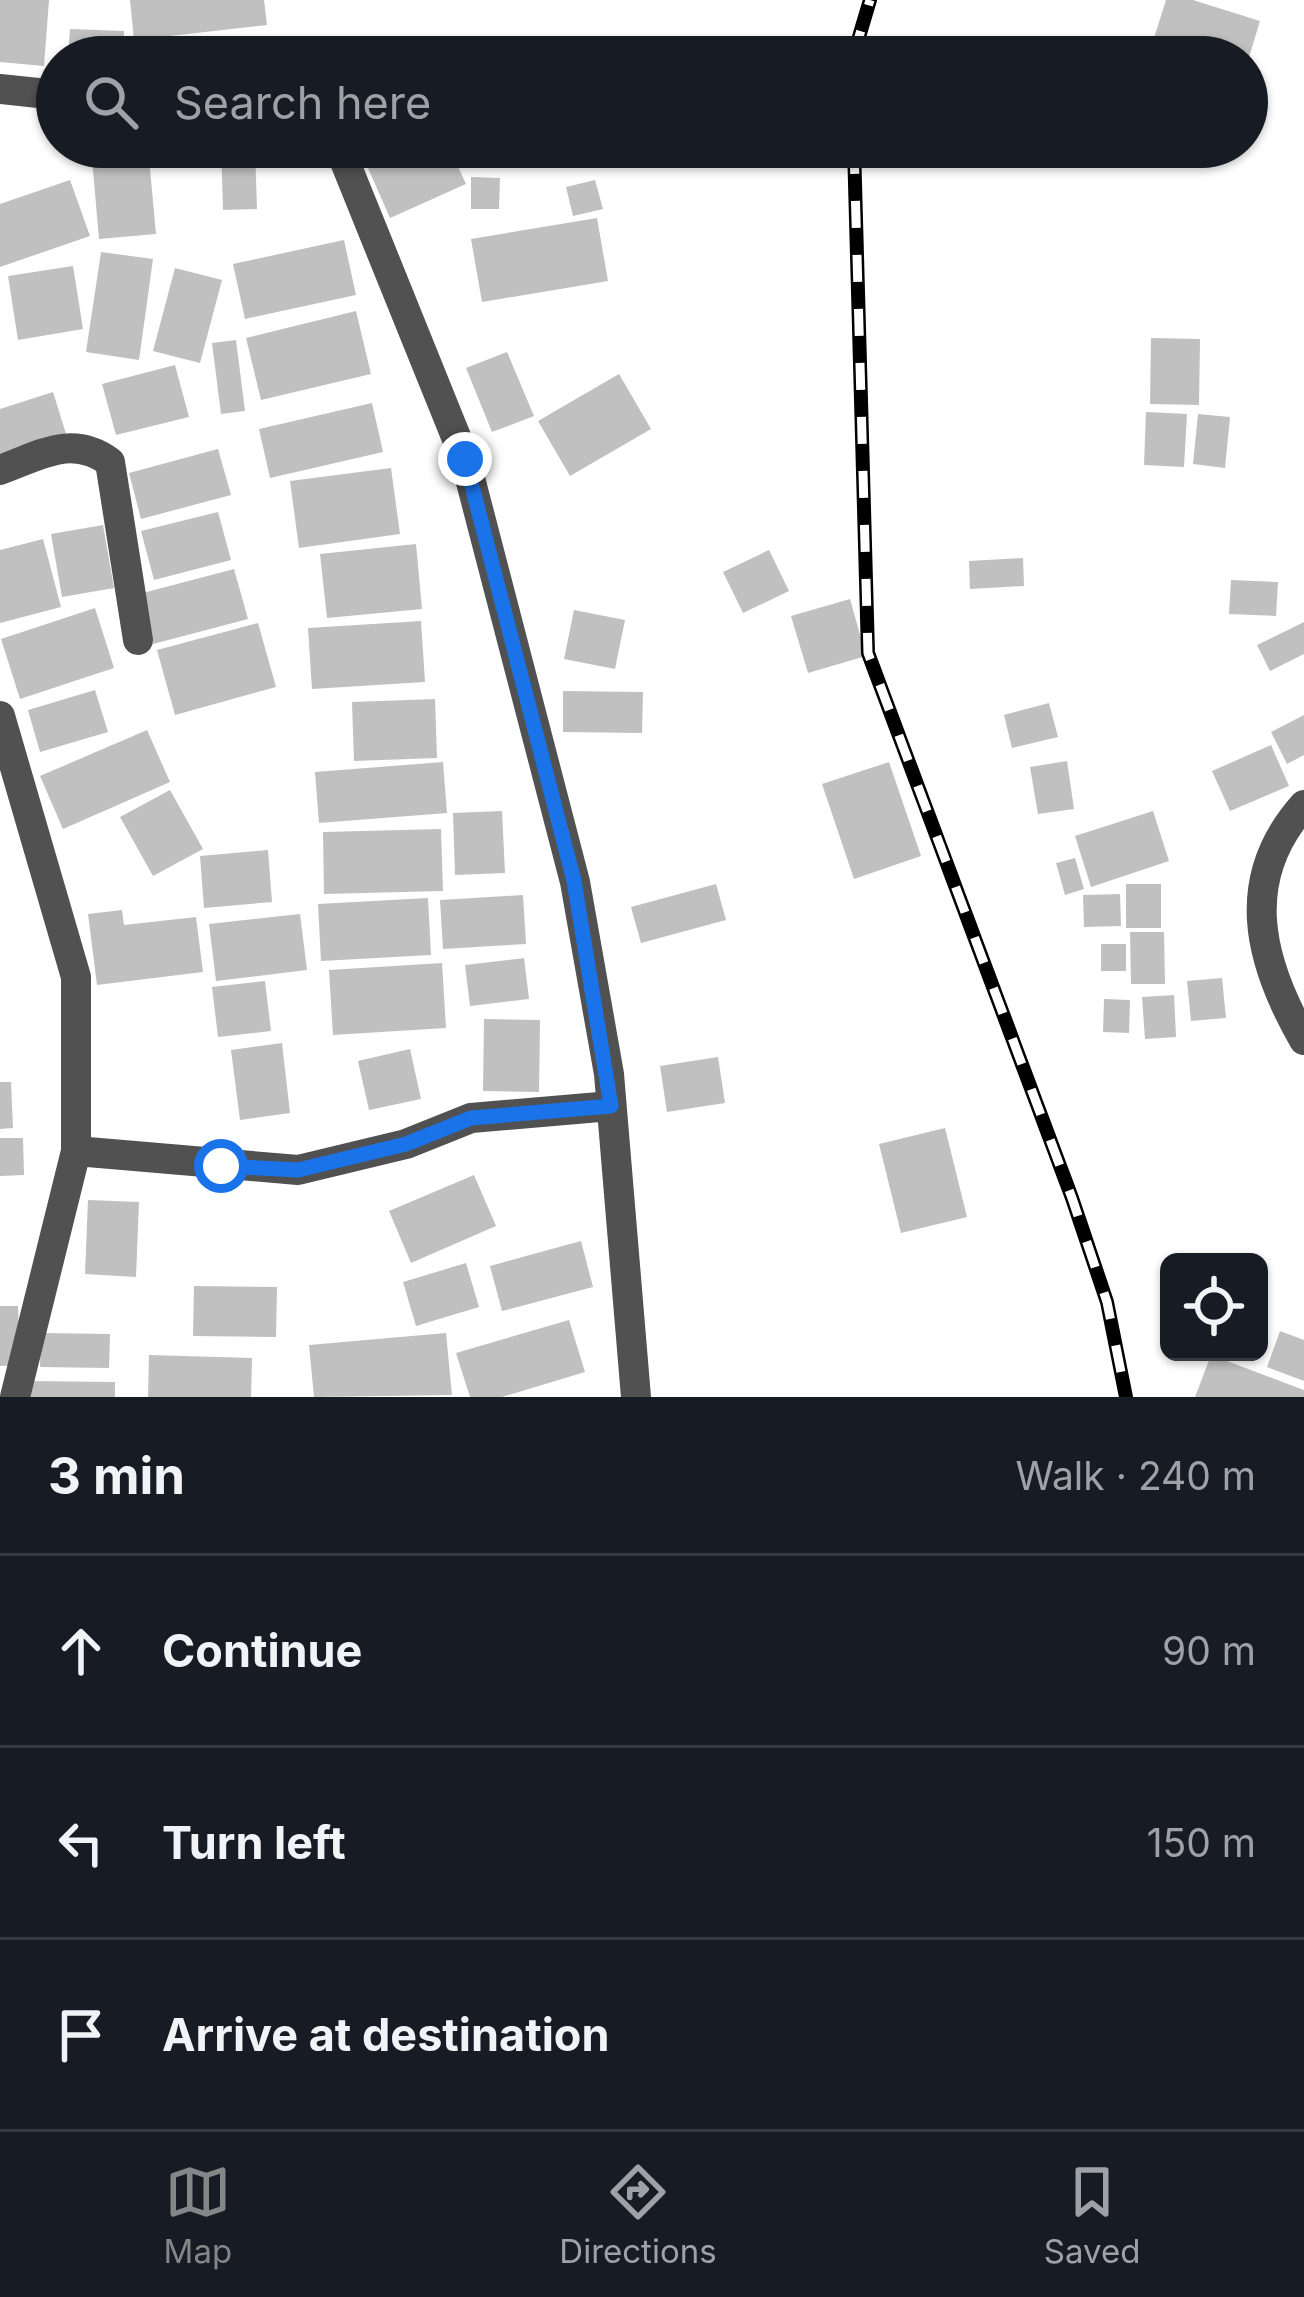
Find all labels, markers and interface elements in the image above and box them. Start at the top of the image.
search box [36,36,1268,168]
icon: search [78,69,144,135]
text: Search here [174,75,431,130]
route end [438,432,492,486]
route start [194,1139,248,1193]
map controls [1160,1253,1268,1361]
button: locate [1160,1253,1268,1361]
text: 3 min [48,1445,185,1506]
text: Walk · 240 m [1016,1452,1256,1499]
icon: ahead [48,1618,114,1684]
text: Continue [162,1623,362,1678]
text: 90 m [1162,1627,1256,1674]
icon: left [48,1810,114,1876]
text: Turn left [162,1815,346,1870]
text: 150 m [1147,1819,1256,1866]
icon: arrive [48,2002,114,2068]
text: Arrive at destination [162,2007,609,2062]
tab: Map [164,2159,232,2271]
tab: Directions [559,2159,717,2271]
tab: Saved [1044,2159,1140,2271]

